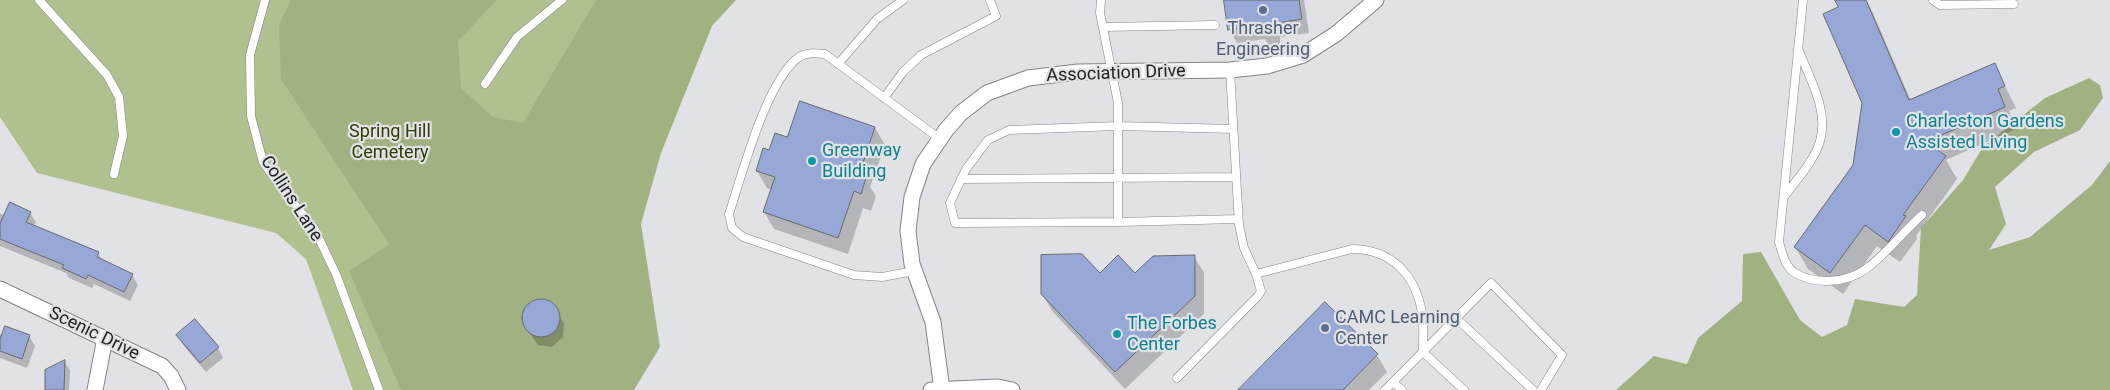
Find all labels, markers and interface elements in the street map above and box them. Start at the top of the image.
marker: Thrasher Engineering [1257,4,1269,16]
place label: Thrasher Engineering [1216,18,1310,60]
street label: Association Drive [1046,61,1186,87]
place label: Charleston Gardens Assisted Living [1906,111,2064,154]
park label: Spring Hill Cemetery [349,121,431,163]
marker: Charleston Gardens Assisted Living [1890,126,1902,138]
place label: Greenway Building [822,140,901,182]
street label: Collins Lane [255,152,327,246]
marker: Greenway Building [806,155,818,167]
street label: Scenic Drive [45,303,143,365]
place label: CAMC Learning Center [1335,307,1460,350]
place label: The Forbes Center [1127,313,1217,356]
marker: CAMC Learning Center [1319,322,1331,334]
marker: The Forbes Center [1111,328,1123,340]

